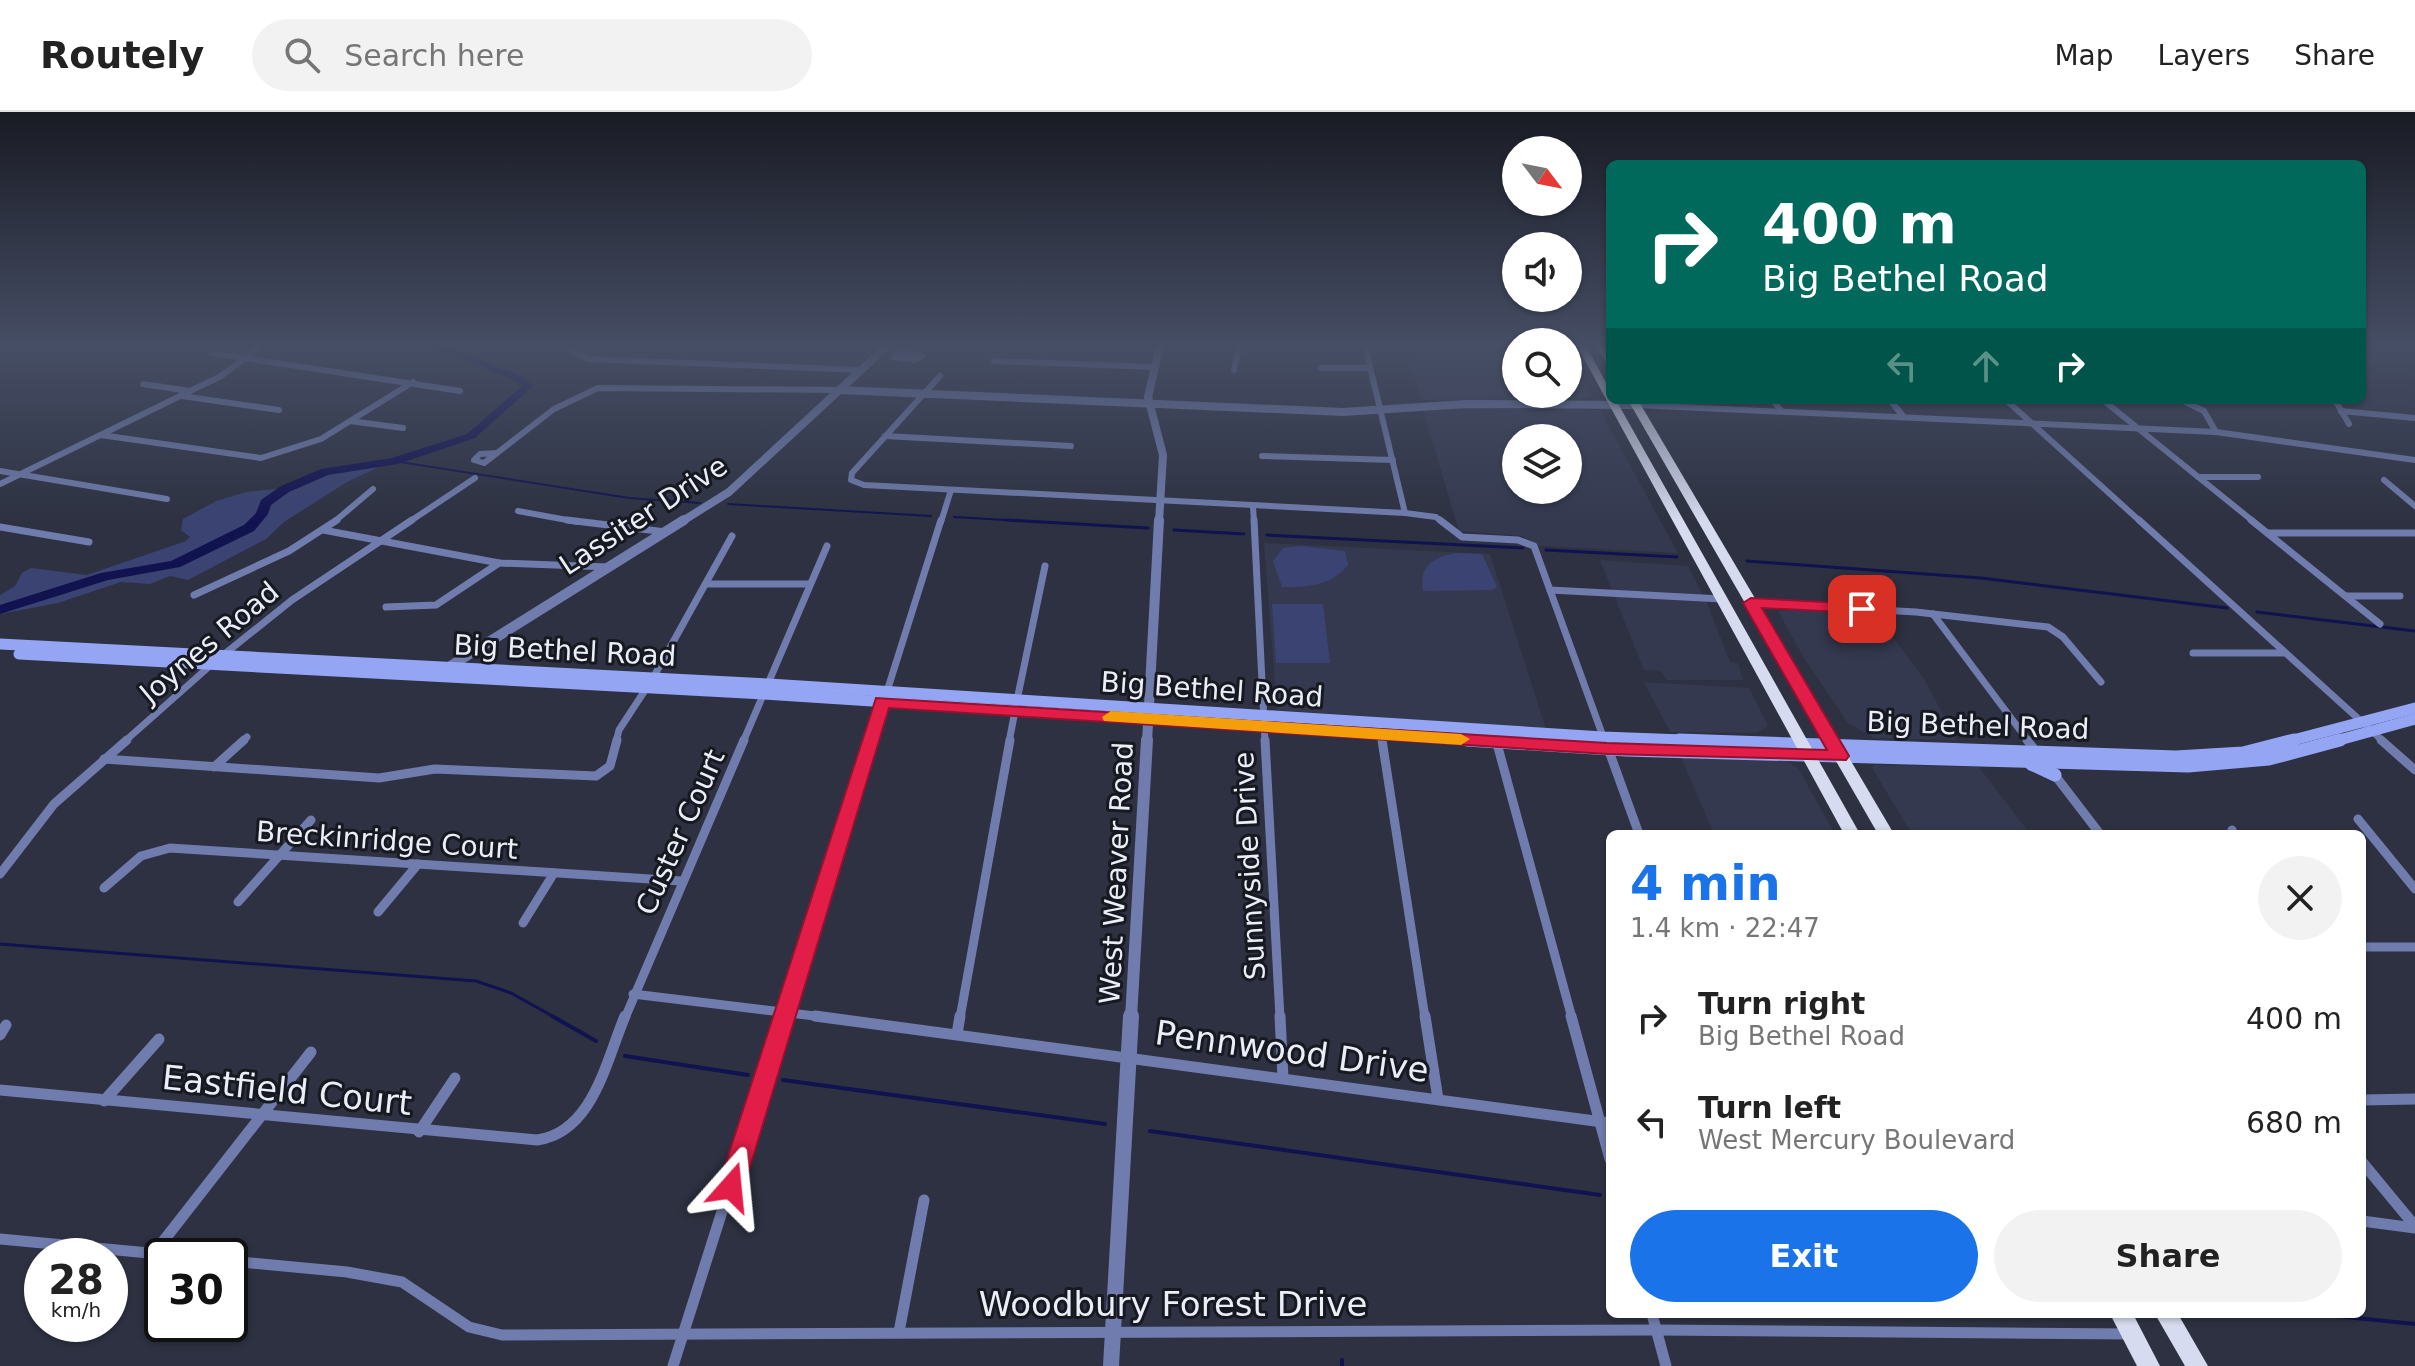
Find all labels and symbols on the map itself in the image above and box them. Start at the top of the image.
north arrow [1502,136,1582,216]
street label: Lassiter Drive [553,449,733,582]
street label: Joynes Road [132,575,285,711]
pin [1828,575,1896,643]
street label: Big Bethel Road [453,628,677,673]
street label: Big Bethel Road [1100,665,1324,714]
street label: Big Bethel Road [1866,705,2090,746]
street label: West Weaver Road [1093,741,1140,1005]
street label: Custer Court [629,744,732,920]
street label: Sunnyside Drive [1227,751,1272,981]
street label: Breckinridge Court [255,815,519,866]
street label: Pennwood Drive [1153,1012,1431,1090]
street label: Eastfield Court [160,1057,414,1123]
position arrow [689,1145,773,1229]
speed limit sign: 30 [144,1238,248,1342]
street label: Woodbury Forest Drive [979,1284,1367,1324]

